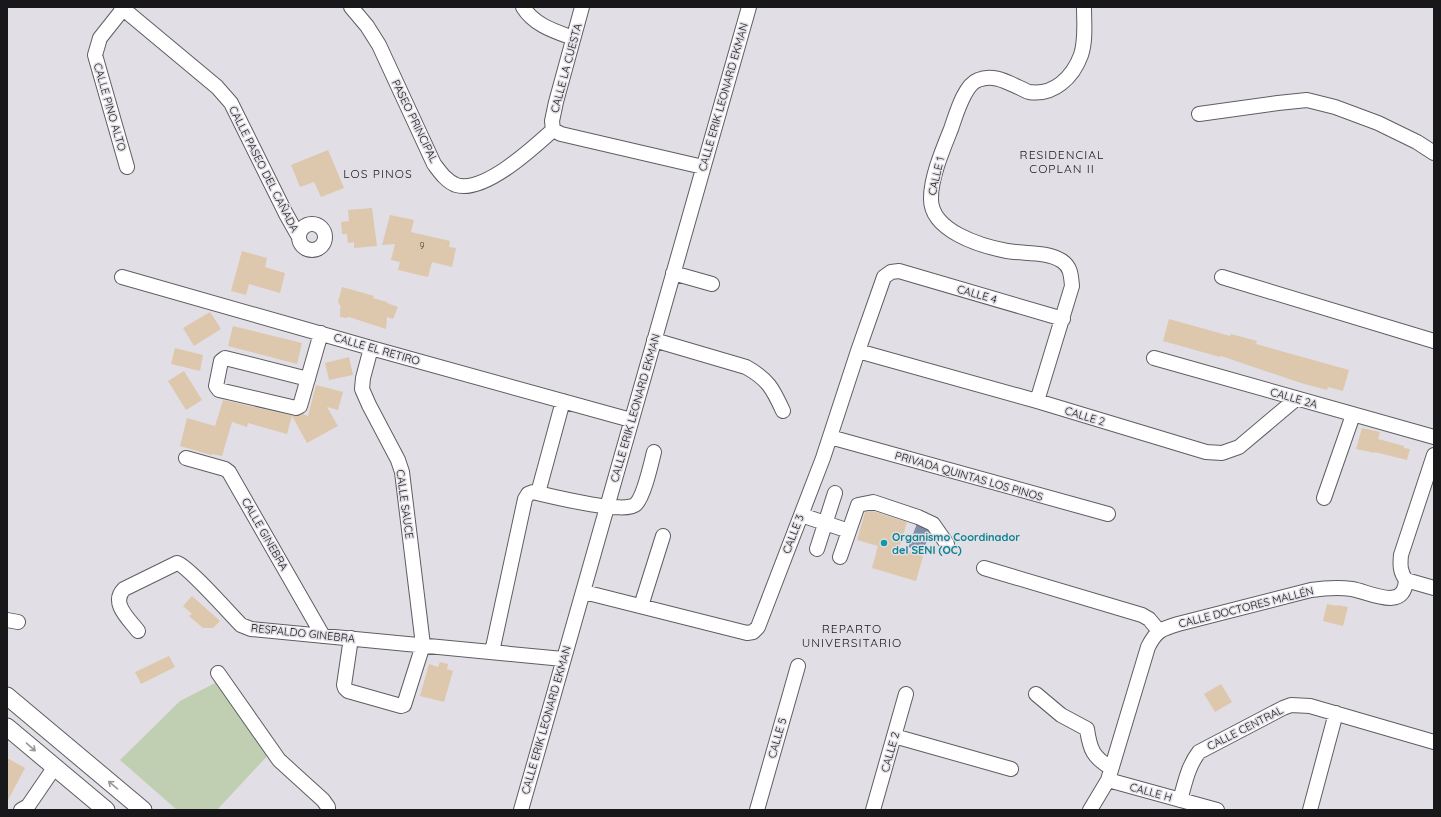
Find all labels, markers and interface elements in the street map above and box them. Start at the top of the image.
street label: CALLE ERIK LEONARD EKMAN [695,21,751,173]
street label: CALLE LA CUESTA [547,22,585,114]
street label: CALLE PINO ALTO [91,61,129,153]
street label: PASEO PRINCIPAL [389,77,441,165]
street label: CALLE PASEO DEL CAÑADA [226,104,302,234]
district label: RESIDENCIAL COPLAN II [1020,147,1104,176]
street label: CALLE 1 [925,155,947,197]
district label: LOS PINOS [343,166,413,181]
house number: 9 [419,240,425,251]
street label: CALLE 4 [955,282,999,306]
street label: CALLE EL RETIRO [332,330,422,368]
street label: CALLE ERIK LEONARD EKMAN [607,332,663,484]
street label: CALLE 2A [1269,385,1319,411]
street label: CALLE 2 [1063,403,1107,429]
street label: PRIVADA QUINTAS LOS PINOS [893,448,1045,504]
street label: CALLE SAUCE [393,469,417,539]
street label: CALLE GINEBRA [239,495,291,573]
street label: CALLE 3 [779,512,807,556]
place label: Organismo Coordinador del SENI (OC) [892,530,1020,557]
marker: Organismo Coordinador del SENI (OC) [879,538,889,548]
street label: CALLE DOCTORES MALLÉN [1177,583,1315,631]
street label: RESPALDO GINEBRA [250,621,356,645]
district label: REPARTO UNIVERSITARIO [802,621,902,650]
street label: CALLE ERIK LEONARD EKMAN [518,644,574,796]
street label: CALLE CENTRAL [1205,703,1286,753]
street label: CALLE 5 [765,716,789,760]
street label: CALLE 2 [878,730,902,774]
one-way arrow [25,743,36,752]
one-way arrow [107,780,118,789]
street label: CALLE H [1128,780,1174,804]

